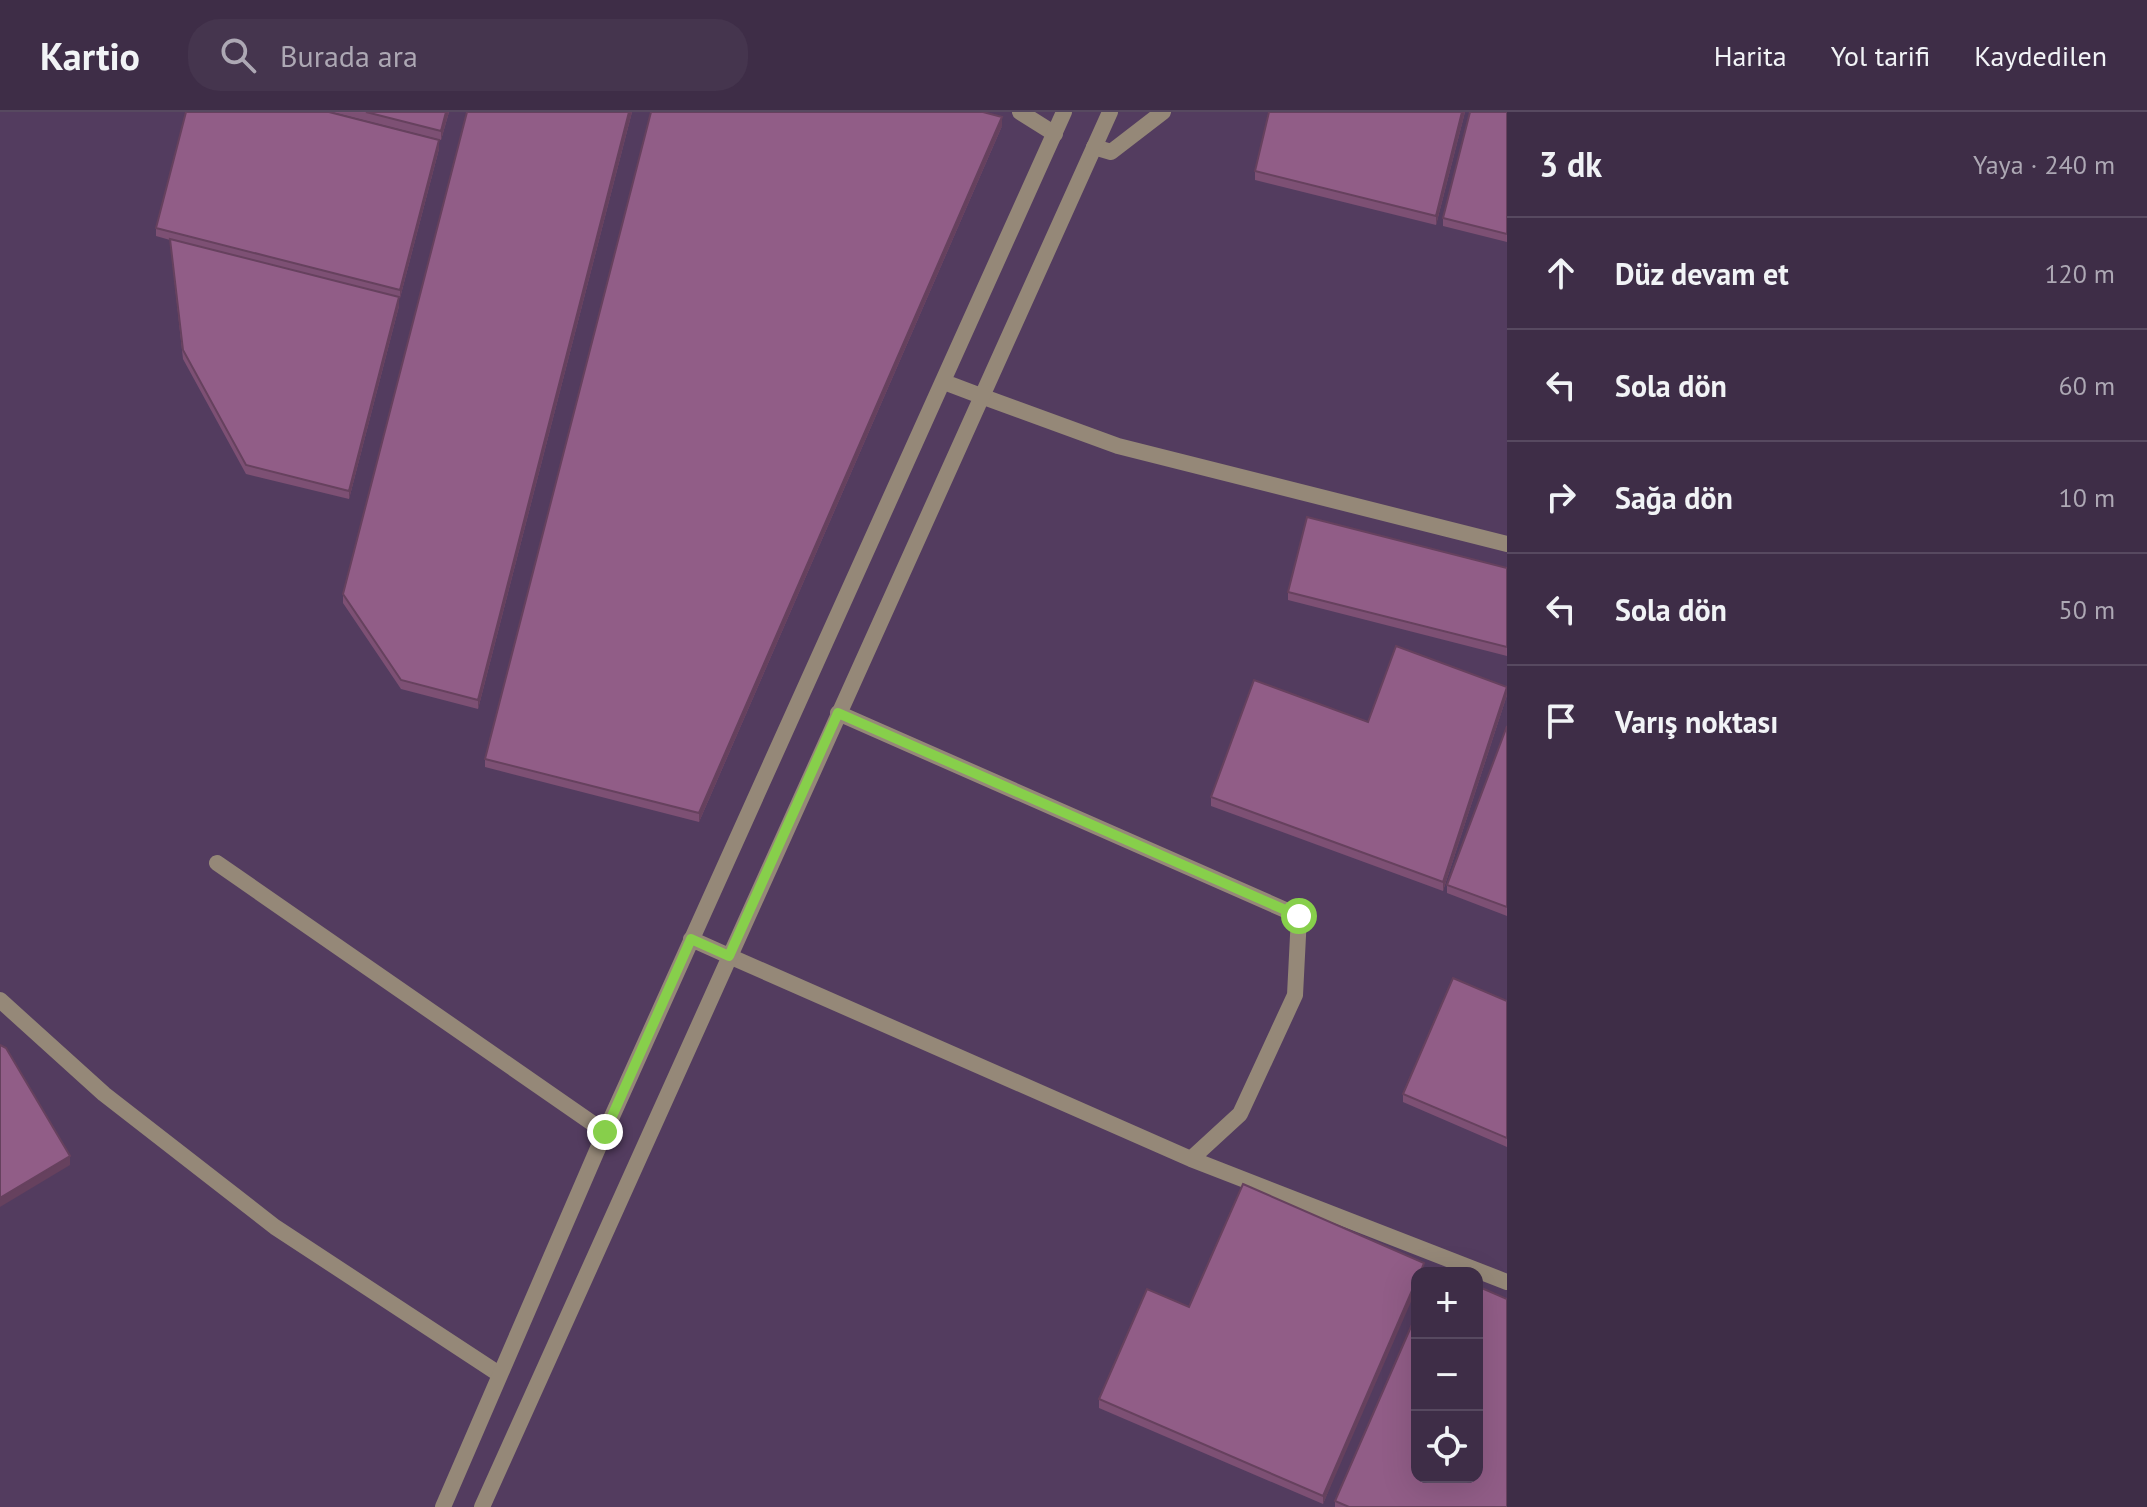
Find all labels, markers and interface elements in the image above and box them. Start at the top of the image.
search box [188,19,748,91]
text: Kartio [40,31,140,80]
icon: search [216,33,260,77]
text: Burada ara [280,36,418,75]
text: Harita [1714,37,1787,74]
text: Yol tarifi [1831,37,1930,74]
text: Kaydedilen [1974,37,2107,74]
text: 3 dk [1539,142,1602,186]
text: Yaya · 240 m [1973,148,2115,181]
icon: ahead [1539,251,1583,295]
text: Düz devam et [1615,254,1789,293]
text: 120 m [2044,257,2115,290]
icon: left [1539,363,1583,407]
text: Sola dön [1615,366,1727,405]
text: 60 m [2059,369,2115,402]
icon: right [1539,475,1583,519]
text: Sağa dön [1615,478,1733,517]
text: 10 m [2059,481,2115,514]
icon: left [1539,587,1583,631]
text: Sola dön [1615,590,1727,629]
text: 50 m [2059,593,2115,626]
icon: arrive [1539,699,1583,743]
text: Varış noktası [1615,702,1778,741]
route start [1281,898,1317,934]
route end [587,1114,623,1150]
map controls [1411,1267,1483,1483]
button: + [1411,1267,1483,1339]
button: − [1411,1339,1483,1411]
button: locate [1411,1411,1483,1483]

